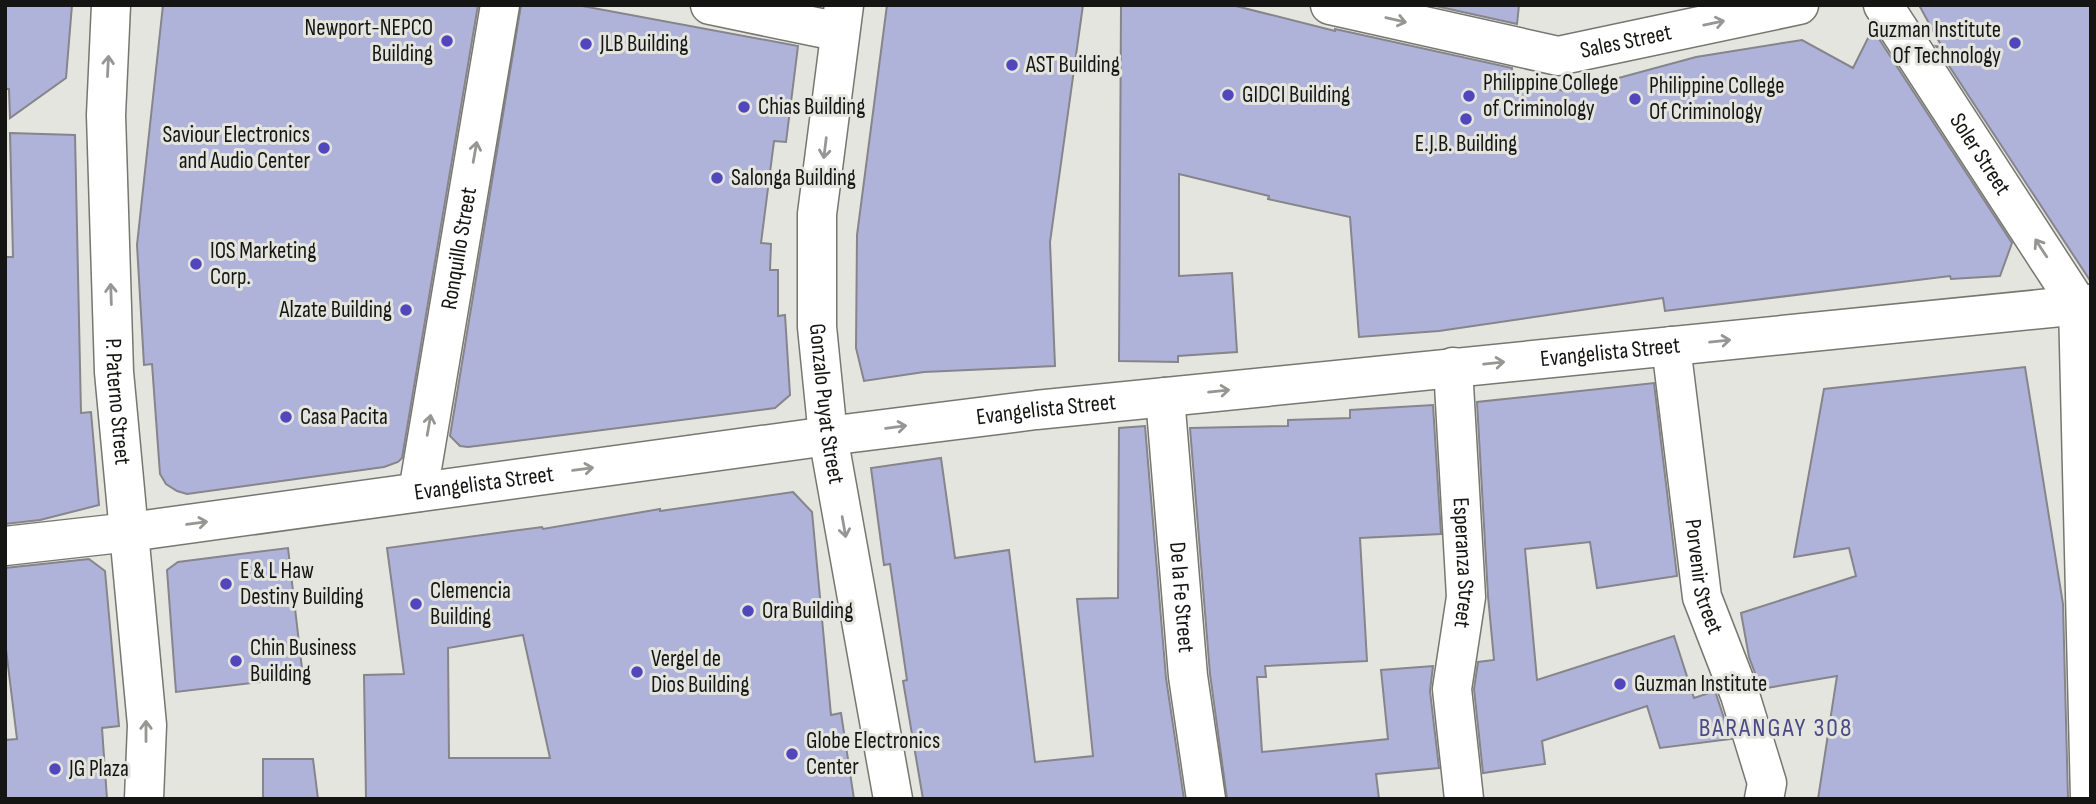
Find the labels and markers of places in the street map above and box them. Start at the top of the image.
place label: Newport-NEPCO Building [305,14,433,68]
place label: Guzman Institute Of Technology [1868,16,2001,70]
place label: JLB Building [599,30,688,58]
marker: Newport-NEPCO Building [439,33,455,49]
marker: Guzman Institute Of Technology [2007,35,2023,51]
marker: JLB Building [578,36,594,52]
place label: AST Building [1025,51,1120,79]
marker: AST Building [1004,57,1020,73]
place label: Philippine College of Criminology [1483,69,1619,123]
place label: Philippine College Of Criminology [1649,72,1785,126]
place label: GIDCI Building [1242,81,1350,109]
marker: GIDCI Building [1220,87,1236,103]
marker: Philippine College of Criminology [1461,88,1477,104]
marker: Philippine College Of Criminology [1627,91,1643,107]
place label: Chias Building [758,93,865,121]
marker: Chias Building [736,99,752,115]
marker: E.J.B. Building [1458,111,1474,127]
place label: Saviour Electronics and Audio Center [162,121,310,175]
place label: E.J.B. Building [1415,130,1517,158]
marker: Saviour Electronics and Audio Center [316,140,332,156]
place label: Salonga Building [731,164,856,192]
marker: Salonga Building [709,170,725,186]
place label: IOS Marketing Corp. [210,237,316,291]
marker: IOS Marketing Corp. [188,256,204,272]
place label: Alzate Building [278,296,392,324]
marker: Alzate Building [398,302,414,318]
place label: Casa Pacita [300,403,388,431]
marker: Casa Pacita [278,409,294,425]
place label: E & L Haw Destiny Building [240,557,364,611]
marker: E & L Haw Destiny Building [218,576,234,592]
place label: Clemencia Building [430,577,511,631]
marker: Clemencia Building [408,596,424,612]
place label: Ora Building [762,597,853,625]
marker: Ora Building [740,603,756,619]
place label: Chin Business Building [250,634,357,688]
place label: Vergel de Dios Building [651,645,749,699]
marker: Chin Business Building [228,653,244,669]
marker: Vergel de Dios Building [629,664,645,680]
place label: Guzman Institute [1634,670,1767,698]
marker: Guzman Institute [1612,676,1628,692]
place label: Globe Electronics Center [806,727,940,781]
marker: Globe Electronics Center [784,746,800,762]
place label: JG Plaza [68,755,129,783]
marker: JG Plaza [47,761,63,777]

